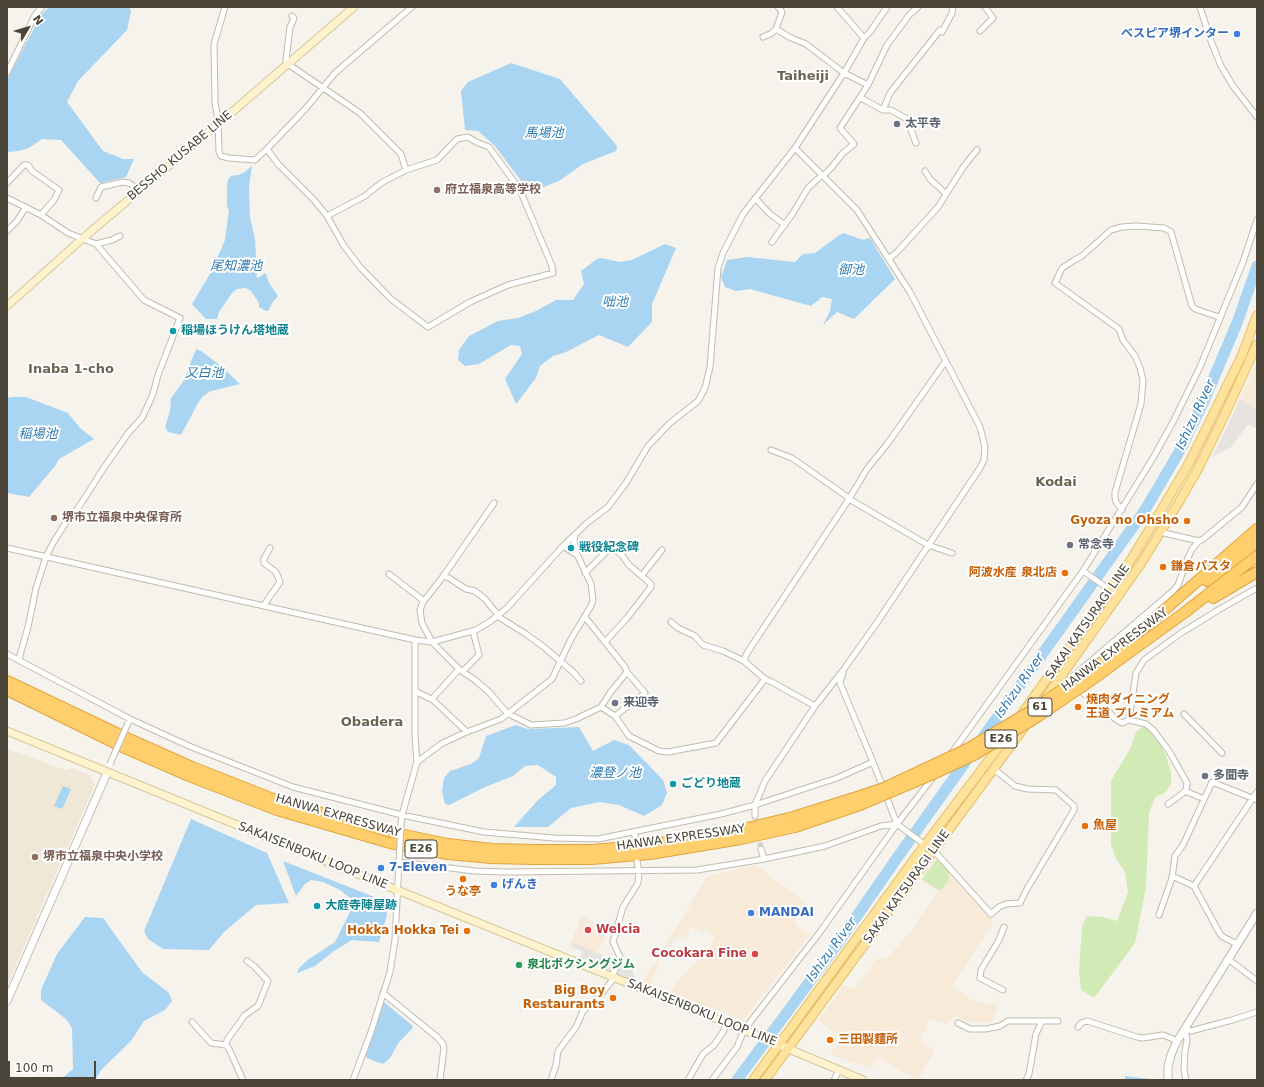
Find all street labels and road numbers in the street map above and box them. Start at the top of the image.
street label: BESSHO KUSABE LINE [125,108,235,204]
street label: SAKAI KATSURAGI LINE [1043,562,1133,682]
street label: HANWA EXPRESSWAY [1059,605,1171,695]
road number: 61 [1028,698,1052,716]
road number: E26 [985,730,1017,748]
street label: HANWA EXPRESSWAY [274,791,402,841]
street label: SAKAISENBOKU LOOP LINE [236,819,390,893]
street label: HANWA EXPRESSWAY [616,822,746,854]
street label: SAKAI KATSURAGI LINE [861,827,953,947]
road number: E26 [405,840,437,858]
street label: SAKAISENBOKU LOOP LINE [625,976,779,1050]

